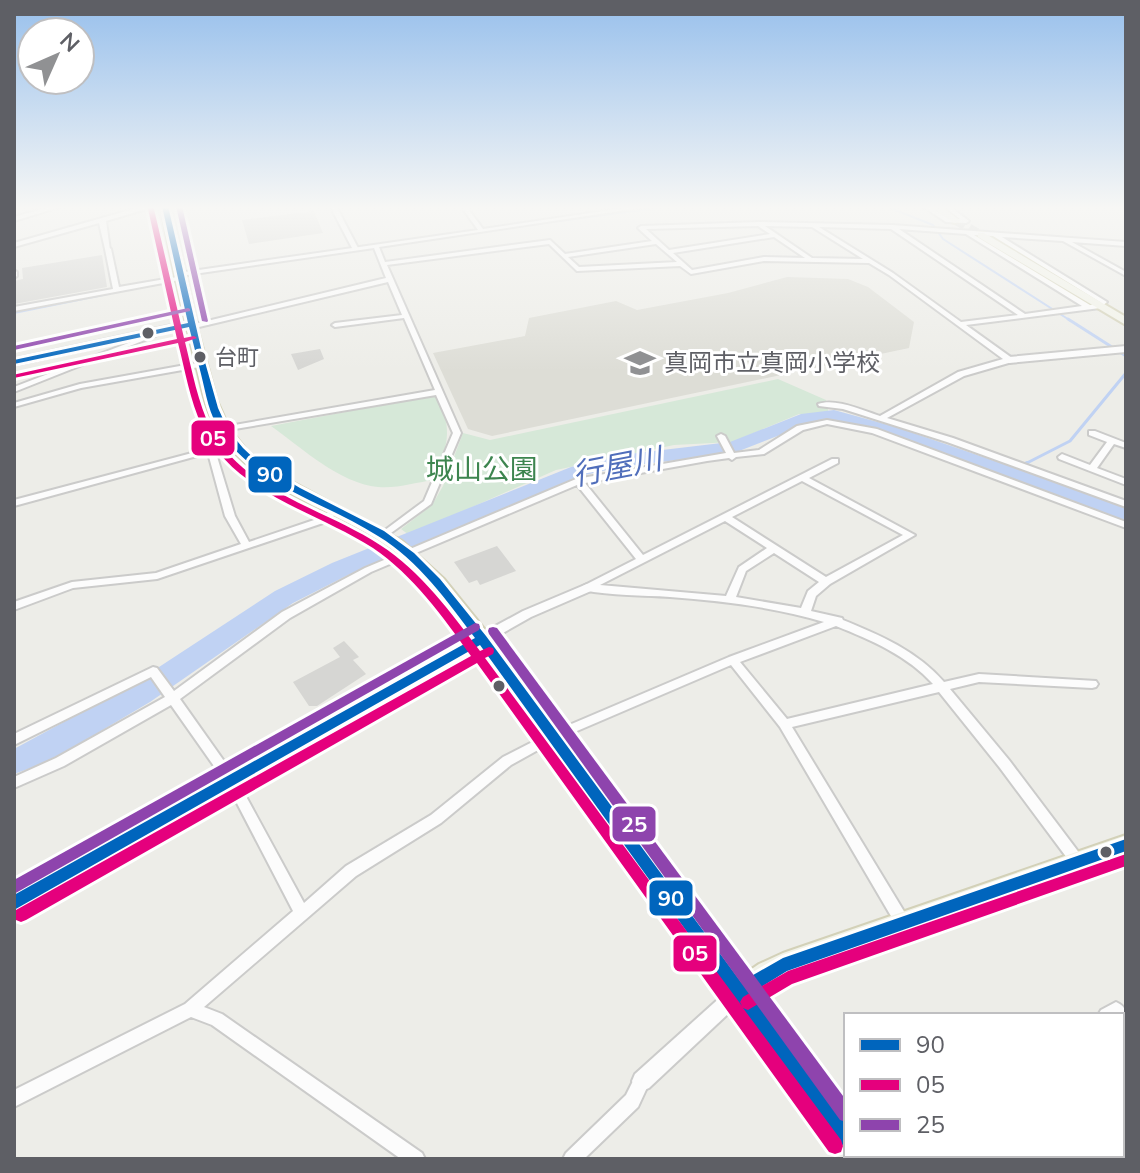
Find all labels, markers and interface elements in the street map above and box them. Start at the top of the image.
north arrow [16,16,96,96]
text: N [54,26,86,58]
unlabelled marker [140,325,156,341]
place label: 台町 [215,343,259,371]
school or university icon: 真岡市立真岡小学校 [623,346,657,380]
place label: 真岡市立真岡小学校 [664,347,880,377]
marker: 台町 [192,349,208,365]
line badge: 05 [190,419,236,457]
text: 05 [200,424,226,452]
water label: 行屋川 [569,438,668,493]
park label: 城山公園 [426,451,538,486]
line badge: 90 [247,455,293,494]
text: 90 [257,460,283,488]
unlabelled marker [491,678,507,694]
line badge: 25 [611,805,657,843]
text: 25 [621,810,647,838]
unlabelled marker [1098,844,1114,860]
line badge: 90 [648,879,694,917]
text: 90 [658,884,684,912]
line badge: 05 [672,934,718,973]
text: 05 [682,939,708,967]
legend [844,1013,1124,1157]
text: 90 [916,1029,945,1059]
text: 05 [916,1069,945,1099]
text: 25 [916,1109,945,1139]

